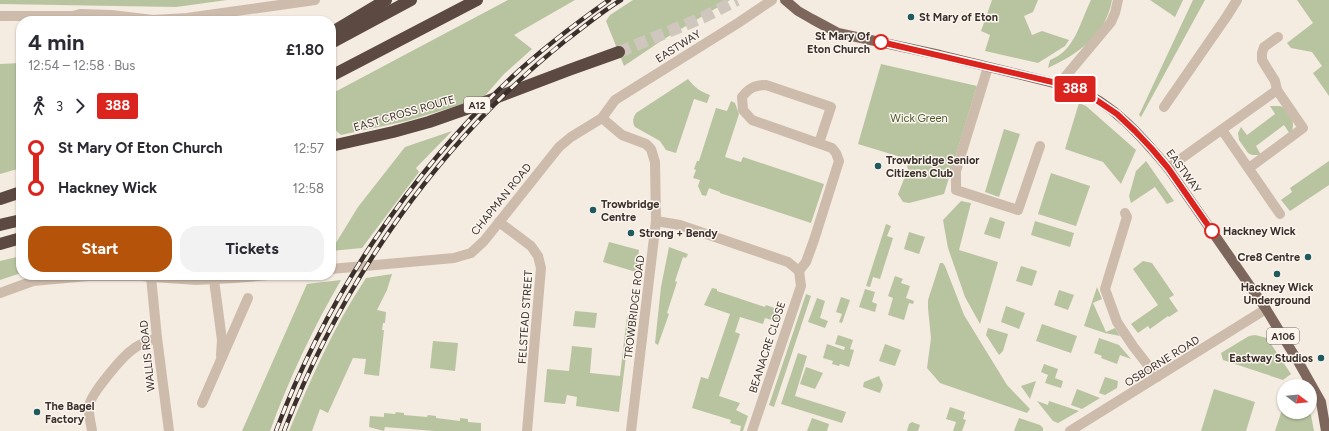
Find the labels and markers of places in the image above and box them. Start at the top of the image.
place label: St Mary of Eton [919,11,998,24]
marker: St Mary of Eton [906,12,916,22]
place label: St Mary Of Eton Church [807,30,871,56]
marker: St Mary Of Eton Church [873,34,889,50]
place label: Trowbridge Senior Citizens Club [886,154,980,180]
marker: Trowbridge Senior Citizens Club [873,161,883,171]
place label: Trowbridge Centre [601,198,659,224]
marker: Trowbridge Centre [588,205,598,215]
marker: Hackney Wick [1204,223,1220,239]
place label: Hackney Wick [1223,225,1296,238]
place label: Strong + Bendy [639,227,718,240]
marker: Strong + Bendy [626,228,636,238]
place label: Cre8 Centre [1237,251,1300,264]
marker: Cre8 Centre [1303,252,1313,262]
marker: Hackney Wick Underground [1272,269,1282,279]
place label: Hackney Wick Underground [1241,281,1313,307]
place label: Eastway Studios [1229,352,1313,365]
marker: Eastway Studios [1316,353,1326,363]
place label: The Bagel Factory [45,400,95,426]
marker: The Bagel Factory [32,407,42,417]

